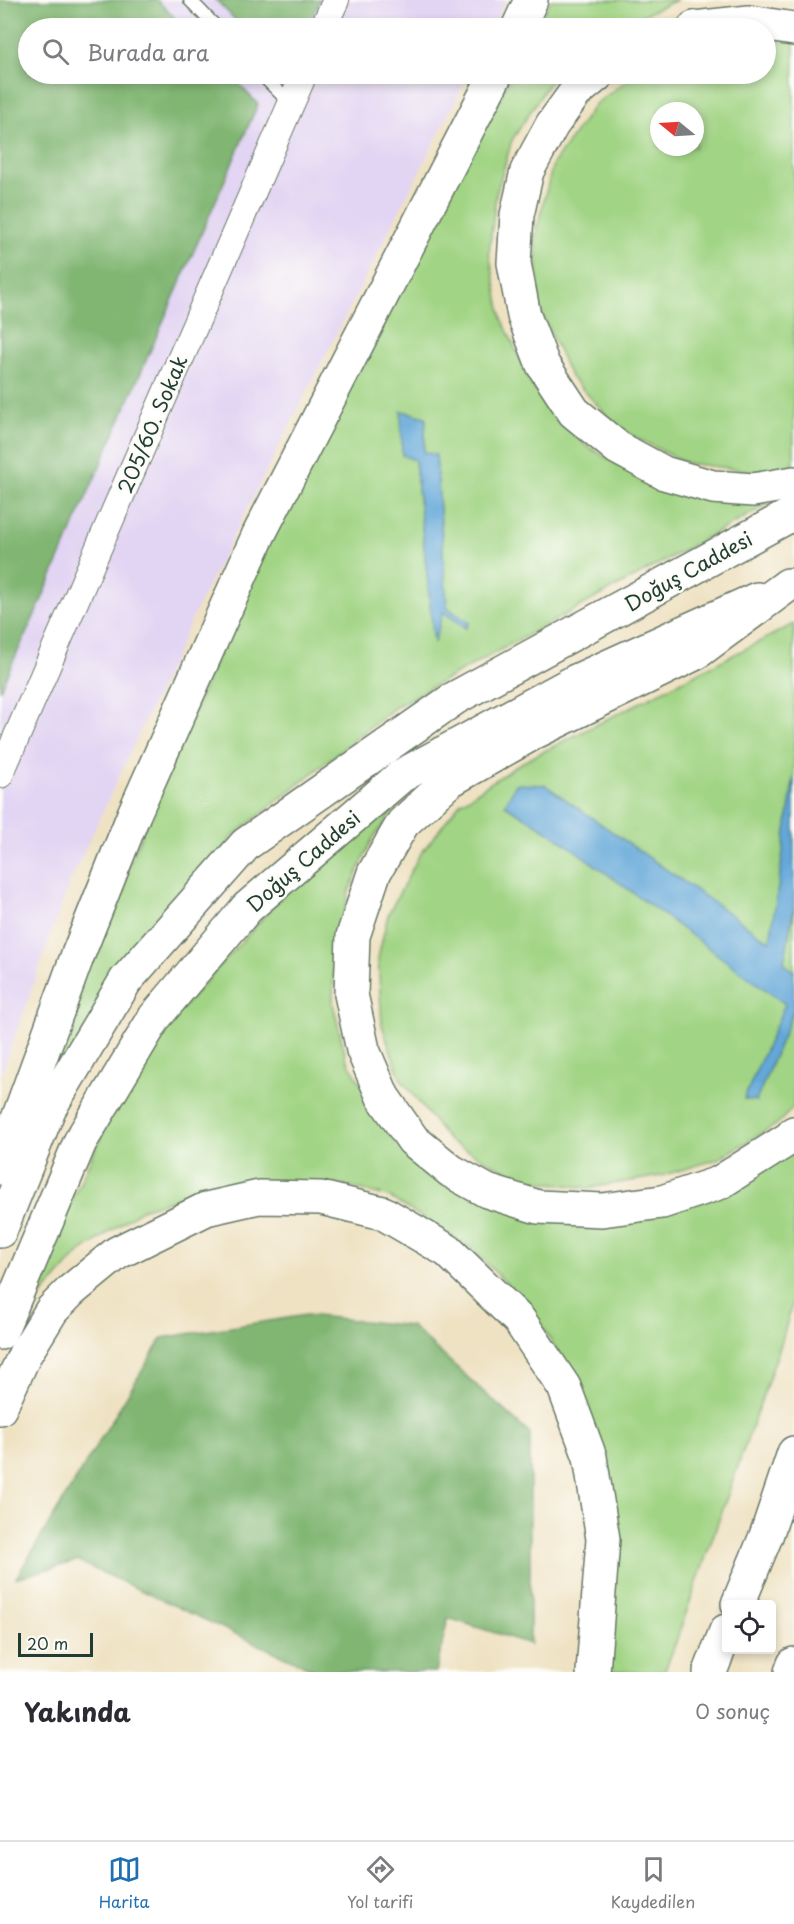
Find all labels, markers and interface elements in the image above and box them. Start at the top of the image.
search box [18,18,776,84]
icon: search [39,35,72,68]
text: Burada ara [87,35,209,68]
north arrow [650,102,704,156]
street label: 205/60. Sokak [109,350,195,498]
street label: Doğuş Caddesi [619,523,757,619]
street label: Doğuş Caddesi [240,803,366,919]
map controls [722,1600,776,1654]
button: locate [722,1600,776,1654]
scale bar [18,1630,93,1658]
text: 20 m [27,1631,68,1655]
text: Yakında [24,1692,131,1731]
text: 0 sonuç [695,1696,770,1726]
tab: Harita [99,1853,150,1913]
tab: Yol tarifi [347,1853,413,1913]
tab: Kaydedilen [611,1853,695,1913]

